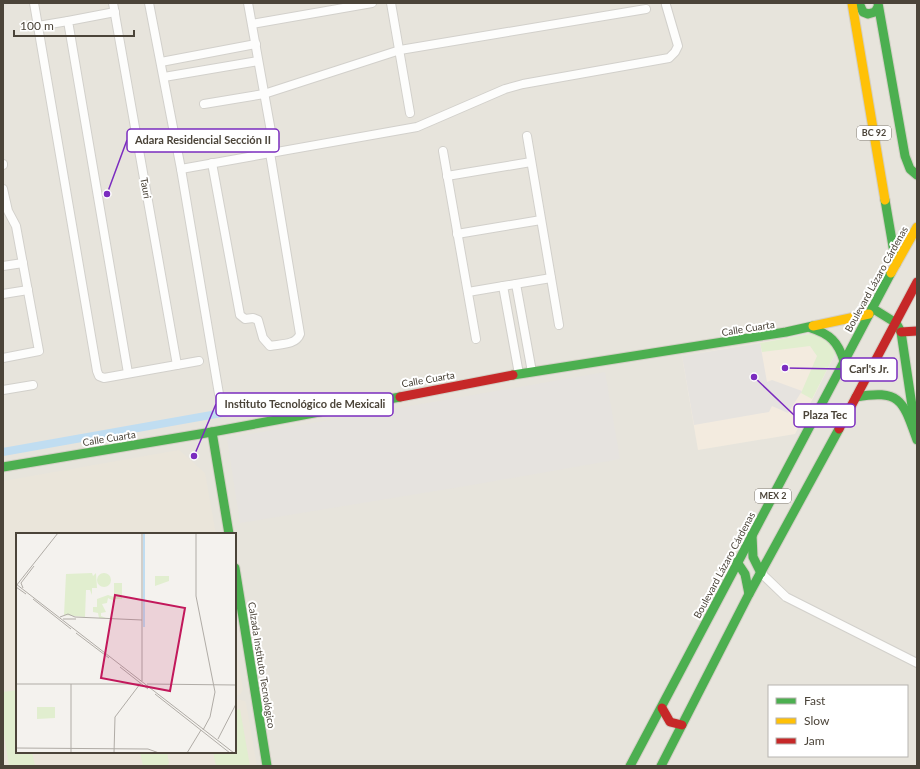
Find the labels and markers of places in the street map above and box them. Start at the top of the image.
callout: Adara Residencial Sección II [127,129,279,152]
callout: Carl's Jr. [841,358,897,381]
callout: Instituto Tecnológico de Mexicali [216,393,393,416]
callout: Plaza Tec [794,404,855,427]

